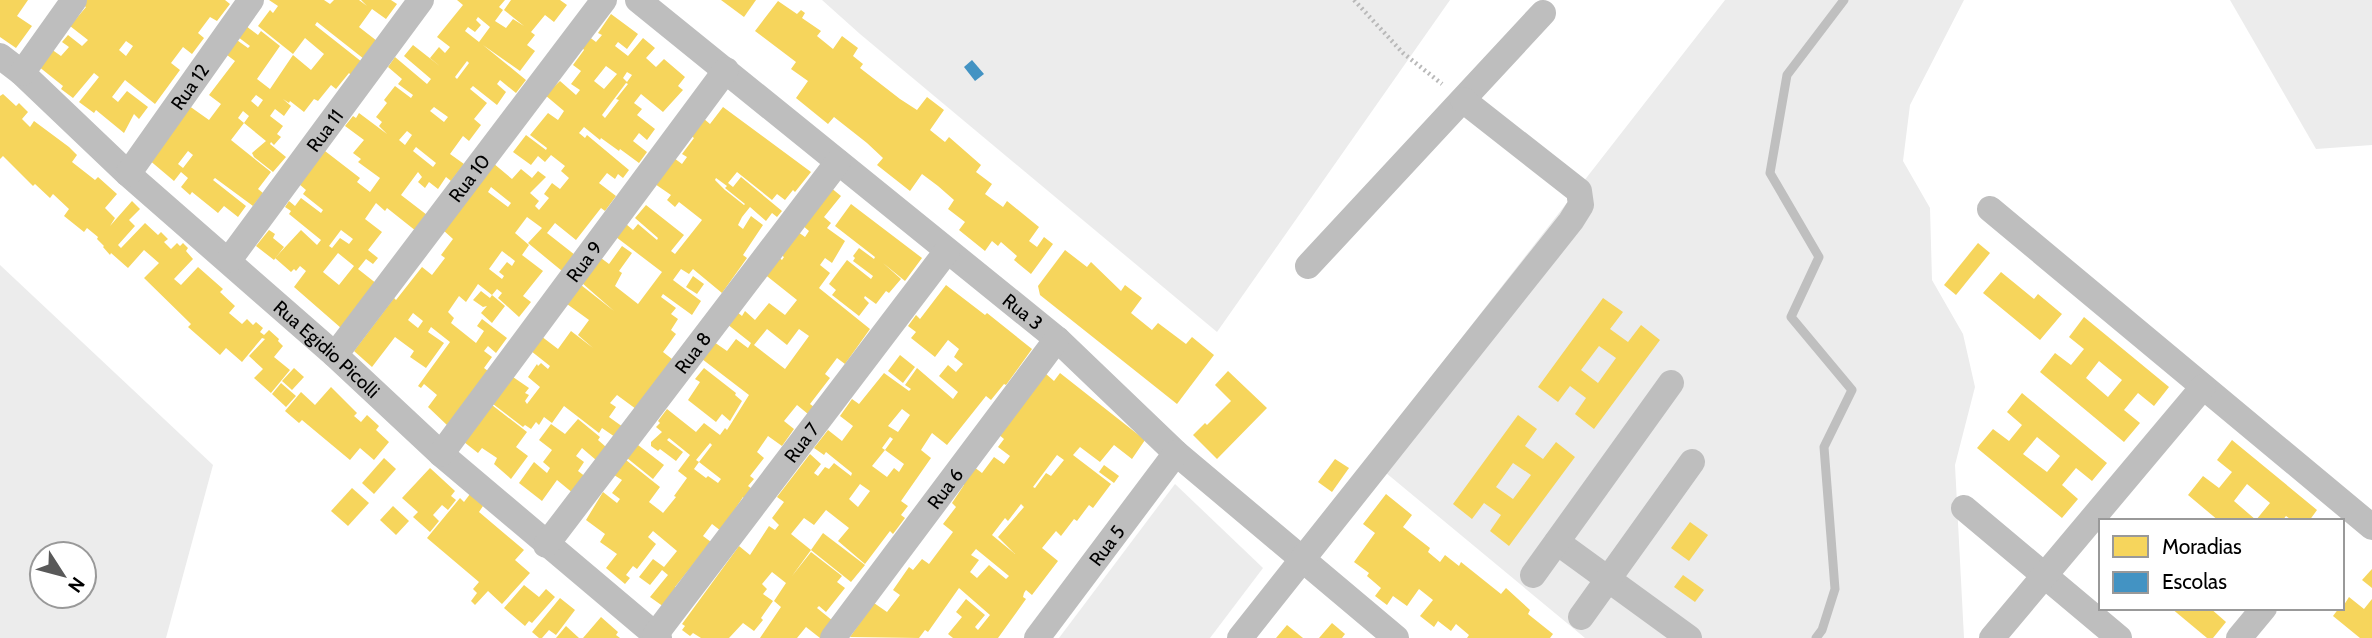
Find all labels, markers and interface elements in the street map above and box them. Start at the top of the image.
street label: Rua 12 [166,60,214,114]
street label: Rua 11 [302,105,348,157]
street label: Rua 10 [444,150,495,207]
street label: Rua 9 [562,236,607,287]
street label: Rua 3 [998,289,1047,335]
street label: Rua Egidio Picolli [269,296,384,403]
street label: Rua 8 [670,328,716,378]
street label: Rua 7 [779,418,825,467]
street label: Rua 6 [923,464,968,514]
legend [2099,519,2344,610]
street label: Rua 5 [1084,521,1130,570]
text: Moradias [2162,534,2242,559]
north arrow [28,540,98,610]
text: Escolas [2162,569,2227,594]
text: N [63,573,90,597]

